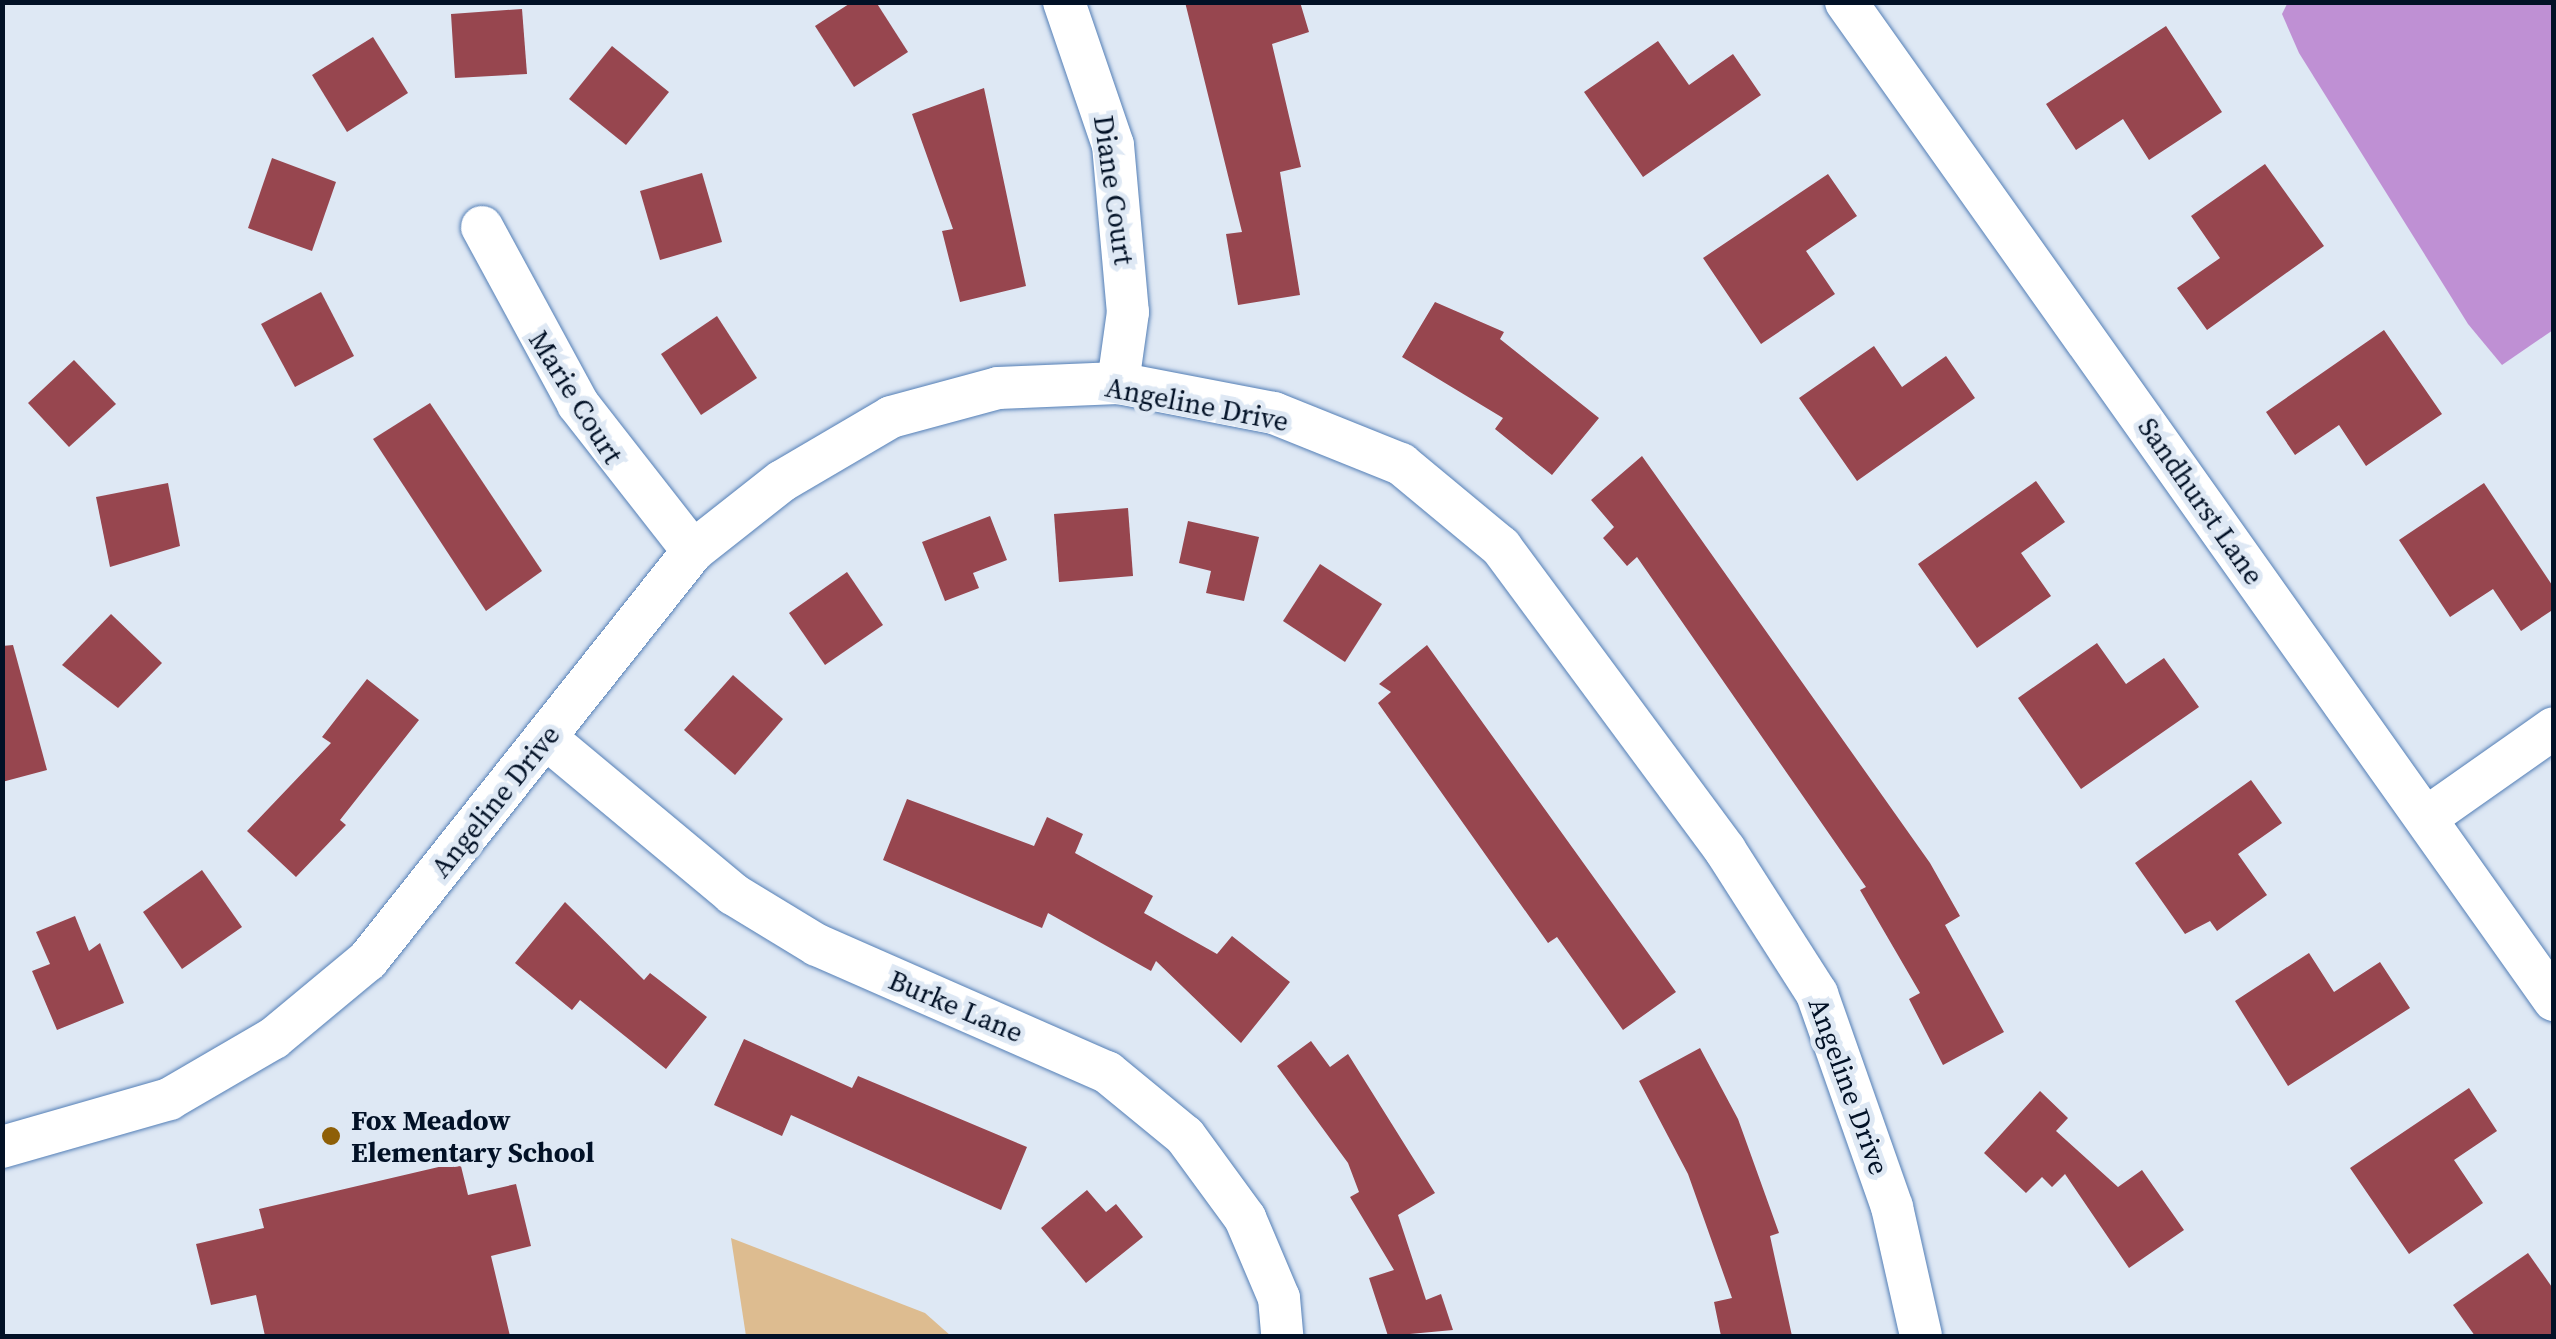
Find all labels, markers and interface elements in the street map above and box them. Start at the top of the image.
street label: Diane Court [1087,113,1141,267]
street label: Marie Court [522,324,630,470]
street label: Angeline Drive [1103,370,1291,438]
street label: Sandhurst Lane [2131,411,2271,591]
street label: Angeline Drive [423,718,567,884]
street label: Burke Lane [884,963,1028,1049]
street label: Angeline Drive [1801,993,1897,1179]
place label: Fox Meadow Elementary School [351,1103,595,1169]
marker: Fox Meadow Elementary School [320,1125,342,1147]

